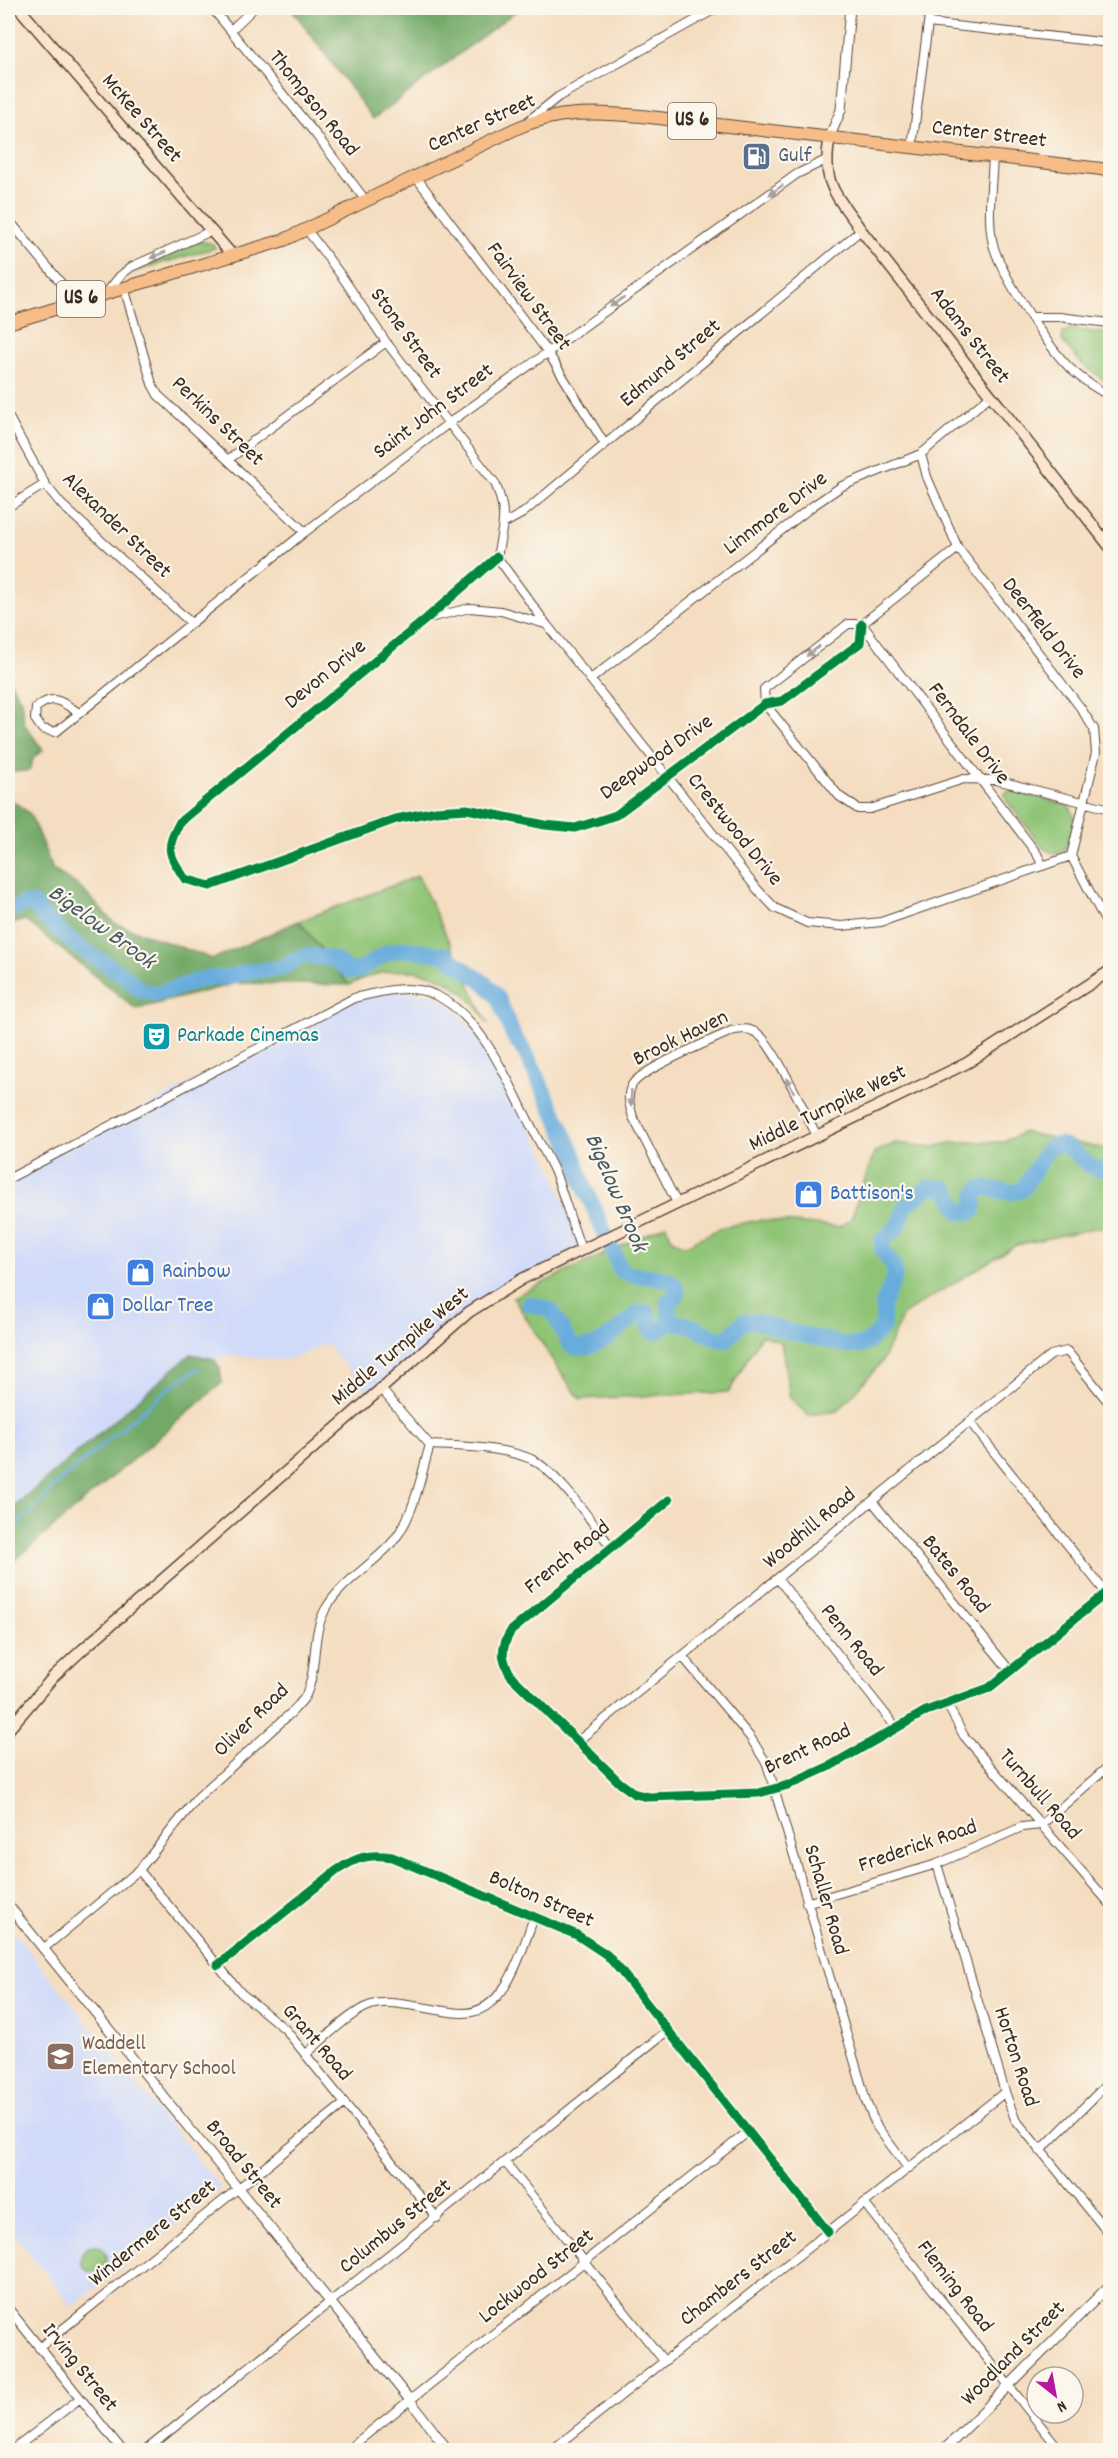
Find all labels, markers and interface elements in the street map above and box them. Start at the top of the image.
street label: Thompson Road [260,44,366,164]
street label: McKee Street [93,67,189,171]
street label: Center Street [423,86,541,162]
road number: US 6 [668,103,716,139]
street label: Center Street [930,113,1048,157]
fuel station icon: Gulf [741,140,773,172]
place label: Gulf [778,141,813,172]
one-way arrow [768,184,784,196]
street label: Fairview Street [478,236,578,358]
one-way arrow [149,250,167,260]
road number: US 6 [57,281,105,317]
street label: Adams Street [921,281,1017,391]
street label: Stone Street [361,282,449,386]
one-way arrow [609,296,625,308]
street label: Edmund Street [614,312,728,416]
street label: Saint John Street [367,356,501,468]
street label: Perkins Street [163,370,271,474]
street label: Linnmore Drive [717,464,835,564]
street label: Alexander Street [54,465,178,587]
street label: Deerfield Drive [993,571,1093,687]
street label: Devon Drive [278,632,374,718]
one-way arrow [805,645,821,657]
street label: Ferndale Drive [919,676,1017,792]
street label: Deepwood Drive [594,707,720,809]
street label: Crestwood Drive [679,767,789,893]
water label: Bigelow Brook [40,877,164,980]
street label: Brook Haven [628,1003,734,1075]
theatre icon: Parkade Cinemas [140,1020,172,1052]
place label: Parkade Cinemas [177,1021,319,1052]
street label: Middle Turnpike West [744,1057,912,1161]
one-way arrow [785,1076,795,1093]
one-way arrow [626,1089,635,1108]
water label: Bigelow Brook [575,1129,656,1259]
shop icon: Battison's [793,1178,825,1210]
place label: Battison's [830,1179,914,1210]
shop icon: Rainbow [125,1256,157,1288]
place label: Rainbow [162,1257,231,1288]
street label: Middle Turnpike West [325,1280,477,1414]
shop icon: Dollar Tree [85,1290,117,1322]
place label: Dollar Tree [122,1291,213,1322]
street label: Woodhill Road [757,1481,863,1577]
street label: French Road [518,1514,618,1602]
street label: Bates Road [913,1529,997,1621]
street label: Penn Road [812,1598,890,1684]
street label: Oliver Road [207,1677,297,1765]
street label: Brent Road [759,1716,857,1784]
street label: Turnbull Road [990,1742,1088,1848]
street label: Frederick Road [854,1812,982,1882]
street label: Schaller Road [794,1841,856,1959]
street label: Bolton Street [484,1863,598,1937]
street label: Grant Road [273,1997,359,2089]
street label: Horton Road [984,2003,1046,2111]
place label: Waddell Elementary School [82,2029,236,2085]
school or university icon: Waddell Elementary School [45,2041,77,2073]
street label: Broad Street [197,2113,289,2217]
street label: Columbus Street [333,2172,459,2282]
street label: Windermere Street [83,2173,223,2295]
street label: Lockwood Street [473,2222,601,2332]
street label: Chambers Street [674,2223,804,2335]
street label: Fleming Road [908,2234,1000,2340]
street label: Woodland Street [955,2295,1073,2413]
street label: Irving Street [33,2317,125,2419]
north arrow [1025,2365,1085,2425]
text: N [1052,2394,1071,2418]

